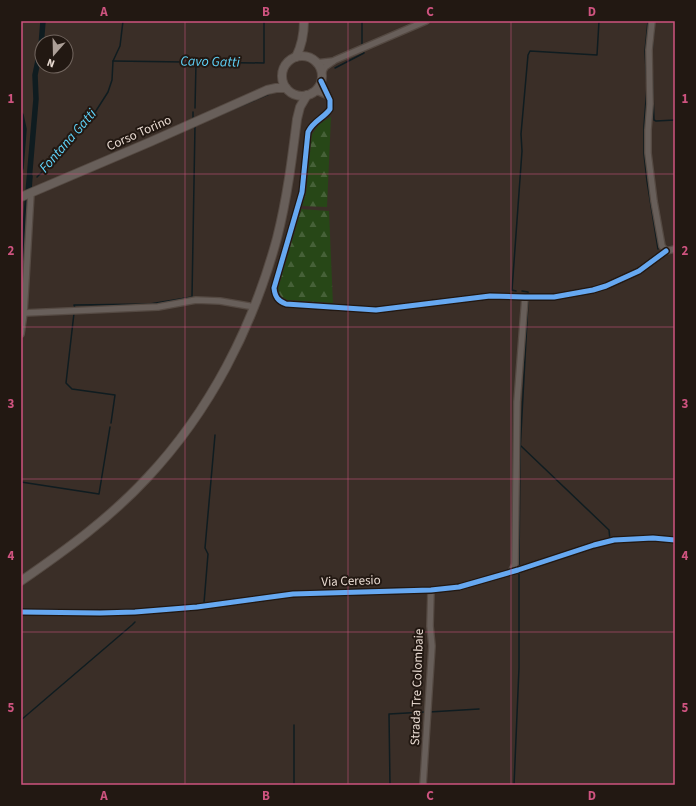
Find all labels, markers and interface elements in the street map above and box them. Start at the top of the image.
text: A [99,3,108,21]
text: B [262,3,270,21]
text: C [426,3,434,21]
text: D [588,3,596,21]
north arrow [34,34,74,74]
water label: Cavo Gatti [180,51,241,73]
text: N [45,55,57,71]
text: 1 [8,90,15,108]
text: 1 [682,90,689,108]
water label: Fontana Gatti [35,104,102,177]
street label: Corso Torino [104,111,174,155]
text: 2 [8,242,15,260]
text: 2 [682,242,689,260]
text: 3 [8,395,15,413]
text: 3 [682,395,689,413]
text: 4 [8,547,15,565]
text: 4 [682,547,689,565]
street label: Via Ceresio [321,571,381,591]
street label: Strada Tre Colombaie [406,628,428,746]
text: 5 [8,699,15,717]
text: 5 [682,699,689,717]
text: A [99,787,108,805]
text: B [262,787,270,805]
text: C [426,787,434,805]
text: D [588,787,596,805]

